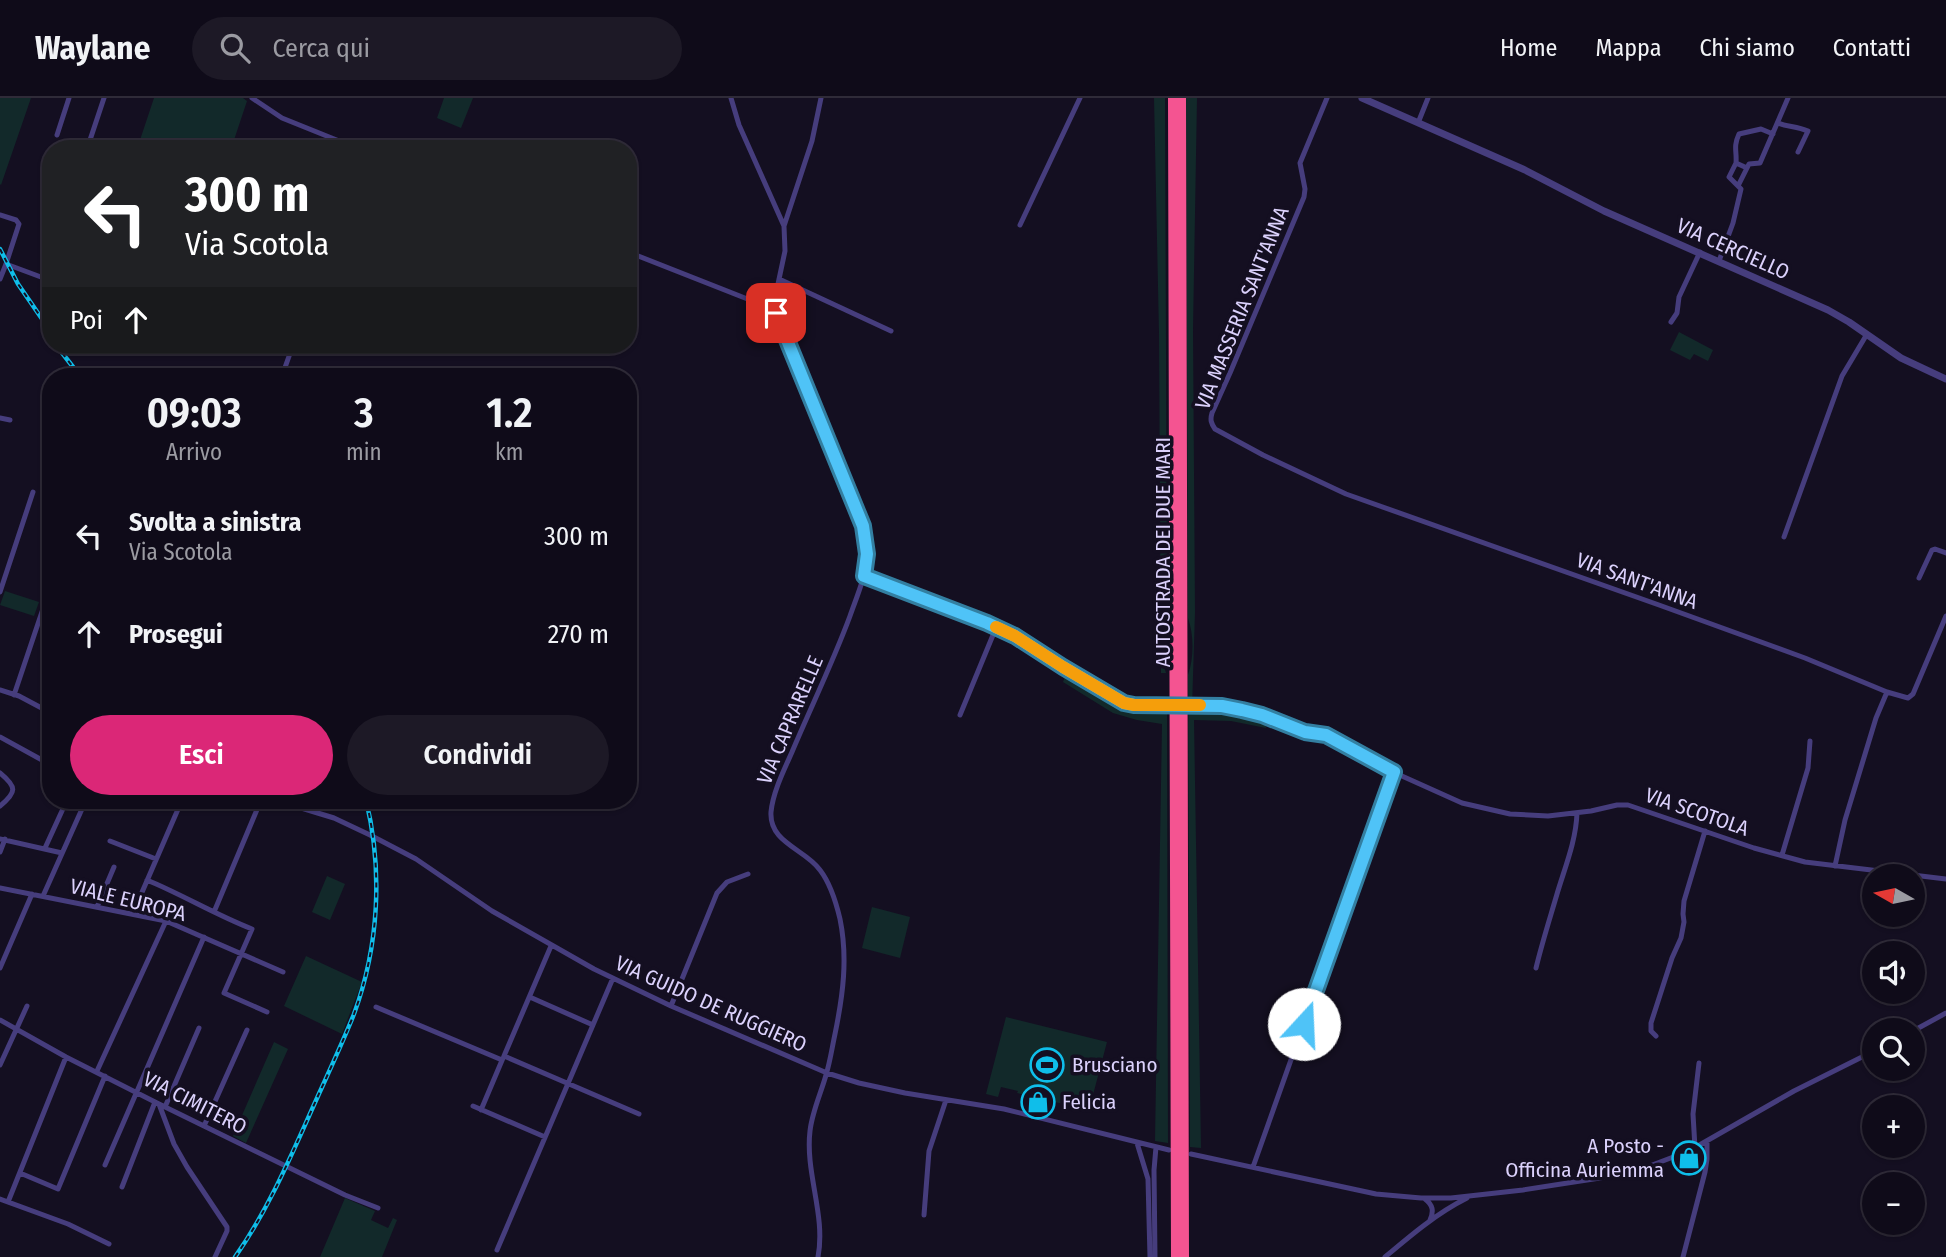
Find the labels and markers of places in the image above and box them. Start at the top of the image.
pin [746,283,806,343]
sports icon: Brusciano [1028,1046,1066,1084]
place label: Brusciano [1072,1052,1157,1078]
shop icon: Felicia [1019,1083,1057,1121]
place label: Felicia [1062,1089,1116,1115]
place label: A Posto - Officina Auriemma [1505,1133,1664,1183]
shop icon: A Posto - Officina Auriemma [1670,1139,1708,1177]

